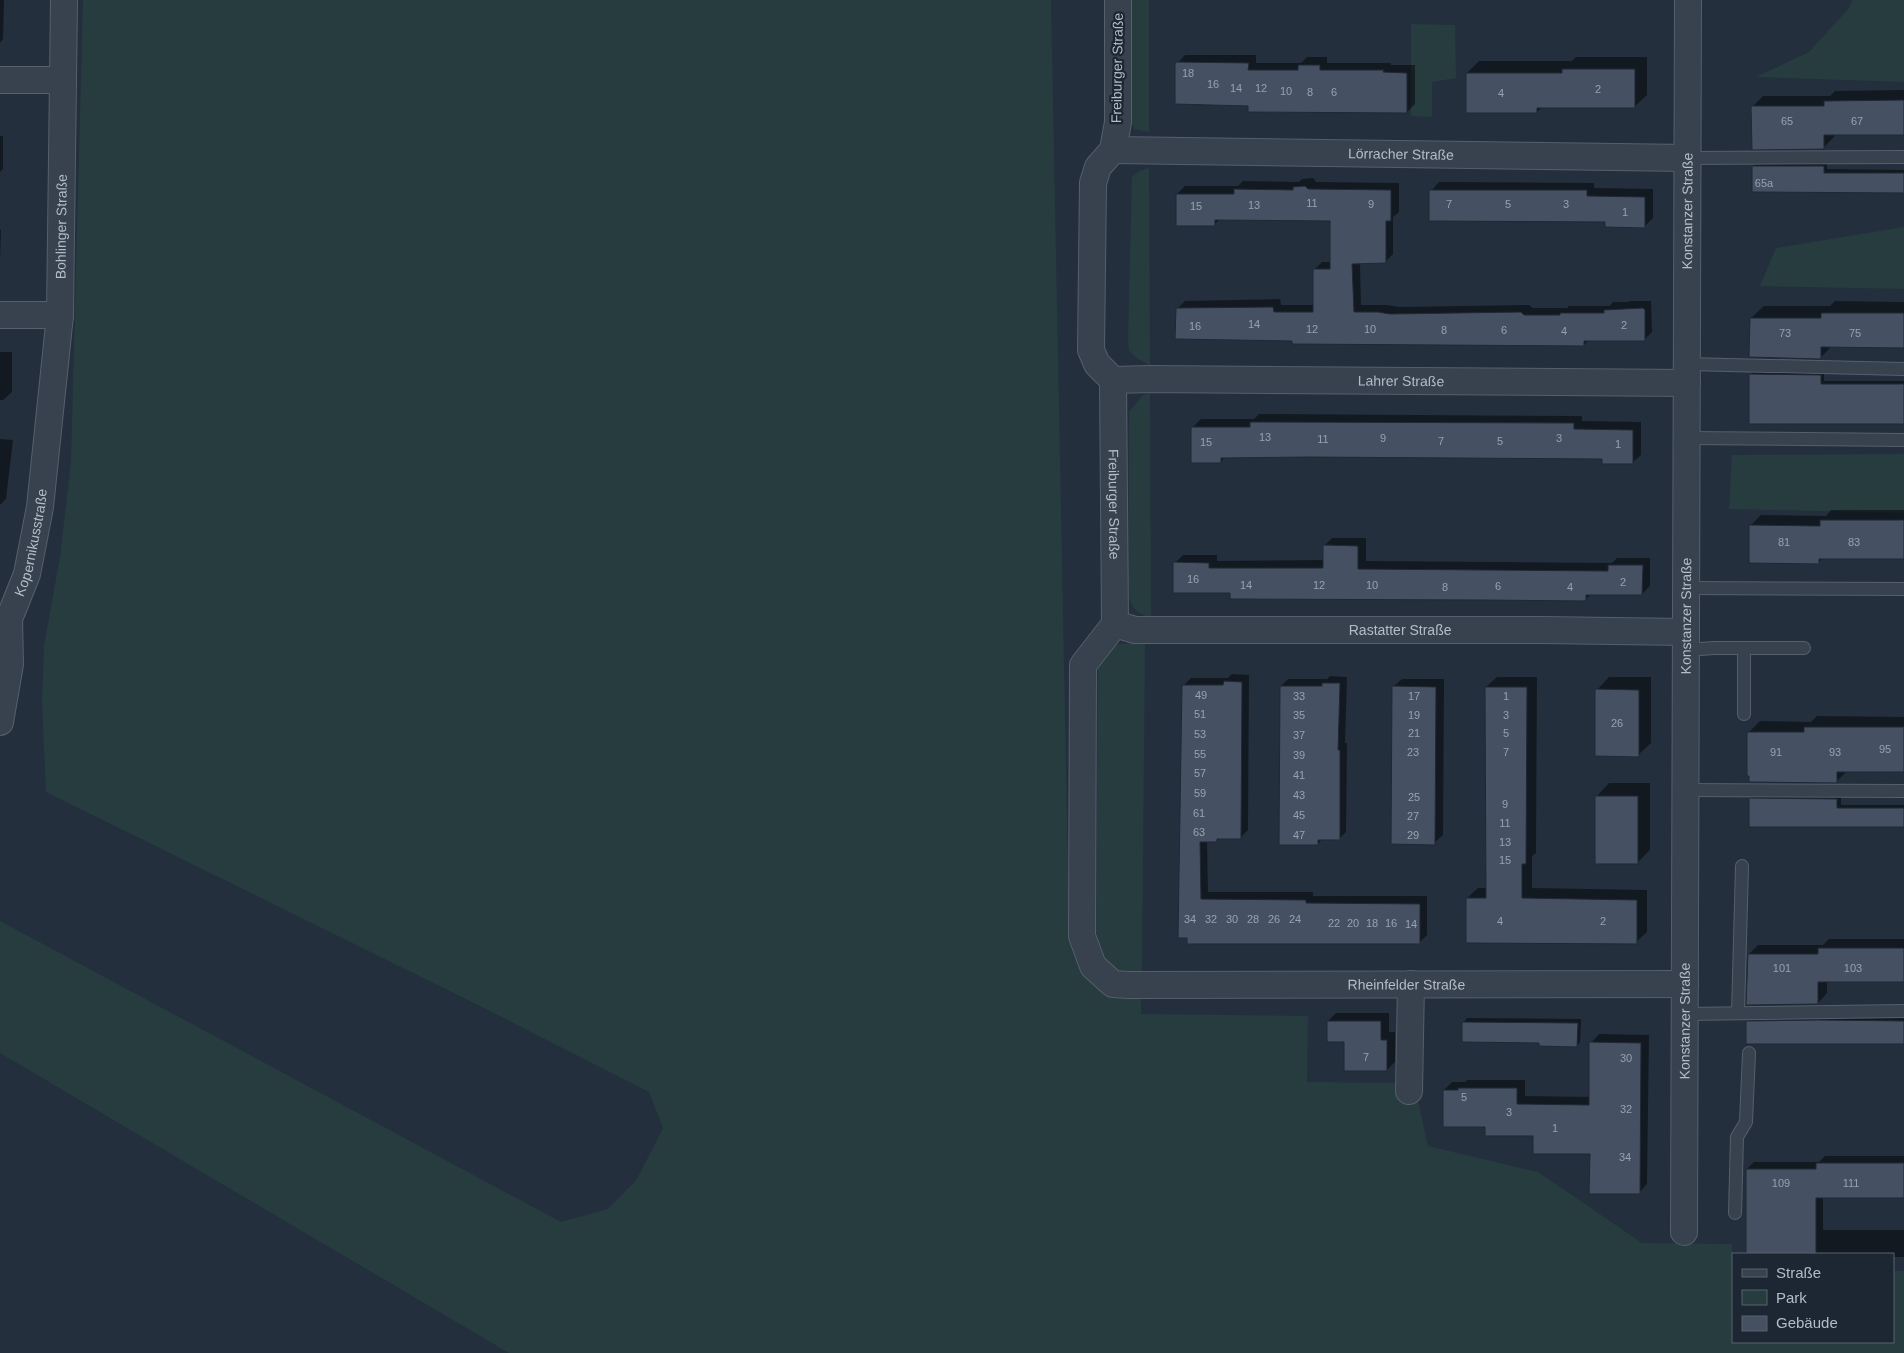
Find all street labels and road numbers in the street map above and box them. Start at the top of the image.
street label: Freiburger Straße [1108,12,1126,123]
street label: Lörracher Straße [1348,145,1454,163]
street label: Konstanzer Straße [1679,152,1696,269]
street label: Bohlinger Straße [52,174,70,279]
street label: Lahrer Straße [1358,373,1444,389]
street label: Freiburger Straße [1106,449,1122,560]
street label: Kopernikusstraße [11,488,50,599]
street label: Konstanzer Straße [1678,557,1694,674]
street label: Rastatter Straße [1349,622,1452,638]
street label: Konstanzer Straße [1676,962,1693,1079]
street label: Rheinfelder Straße [1347,976,1465,993]

